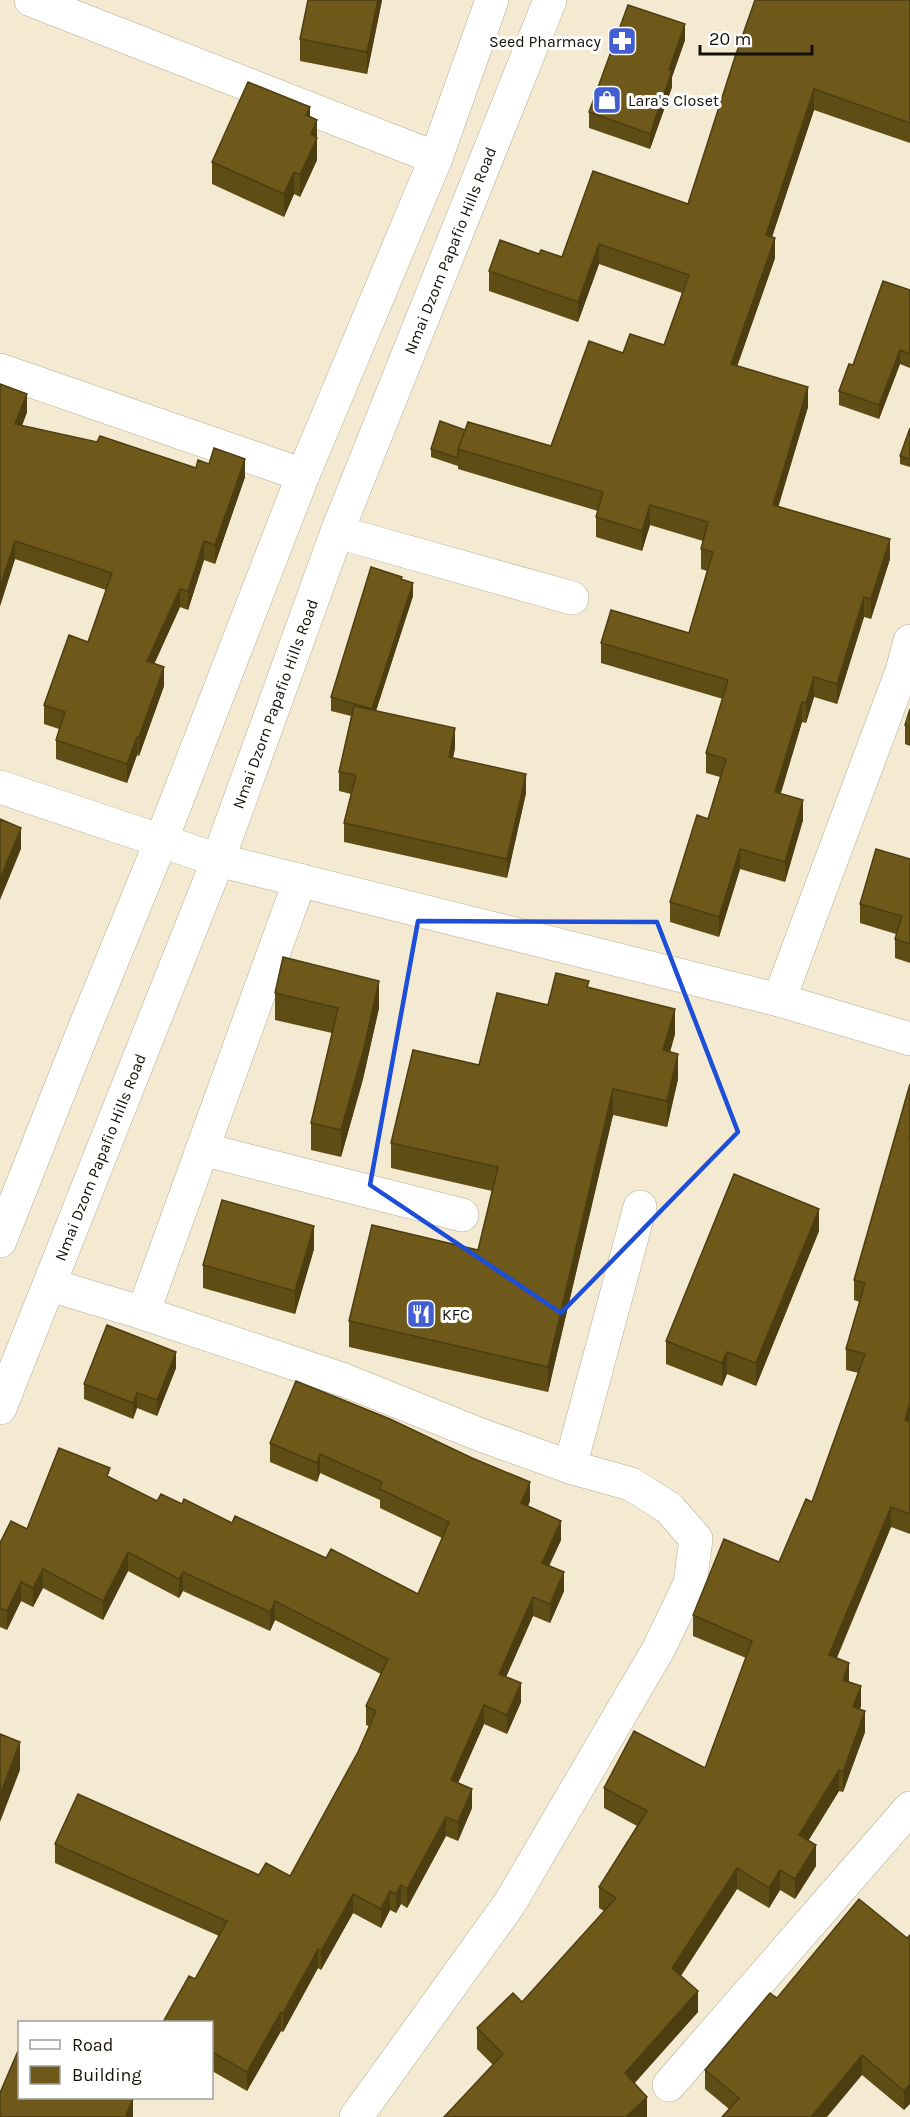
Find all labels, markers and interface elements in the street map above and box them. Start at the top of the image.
scale bar [700,18,812,56]
pharmacy icon: Seed Pharmacy [606,25,638,57]
text: 20 m [709,28,751,50]
place label: Seed Pharmacy [489,32,602,51]
shop icon: Lara's Closet [591,84,623,116]
place label: Lara's Closet [628,91,719,110]
street label: Nmai Dzorn Papafio Hills Road [400,144,500,357]
street label: Nmai Dzorn Papafio Hills Road [228,596,322,811]
street label: Nmai Dzorn Papafio Hills Road [50,1051,150,1264]
restaurant icon: KFC [405,1298,437,1330]
place label: KFC [442,1305,470,1324]
legend [18,2021,213,2099]
text: Road [72,2034,113,2056]
text: Building [72,2064,142,2086]

